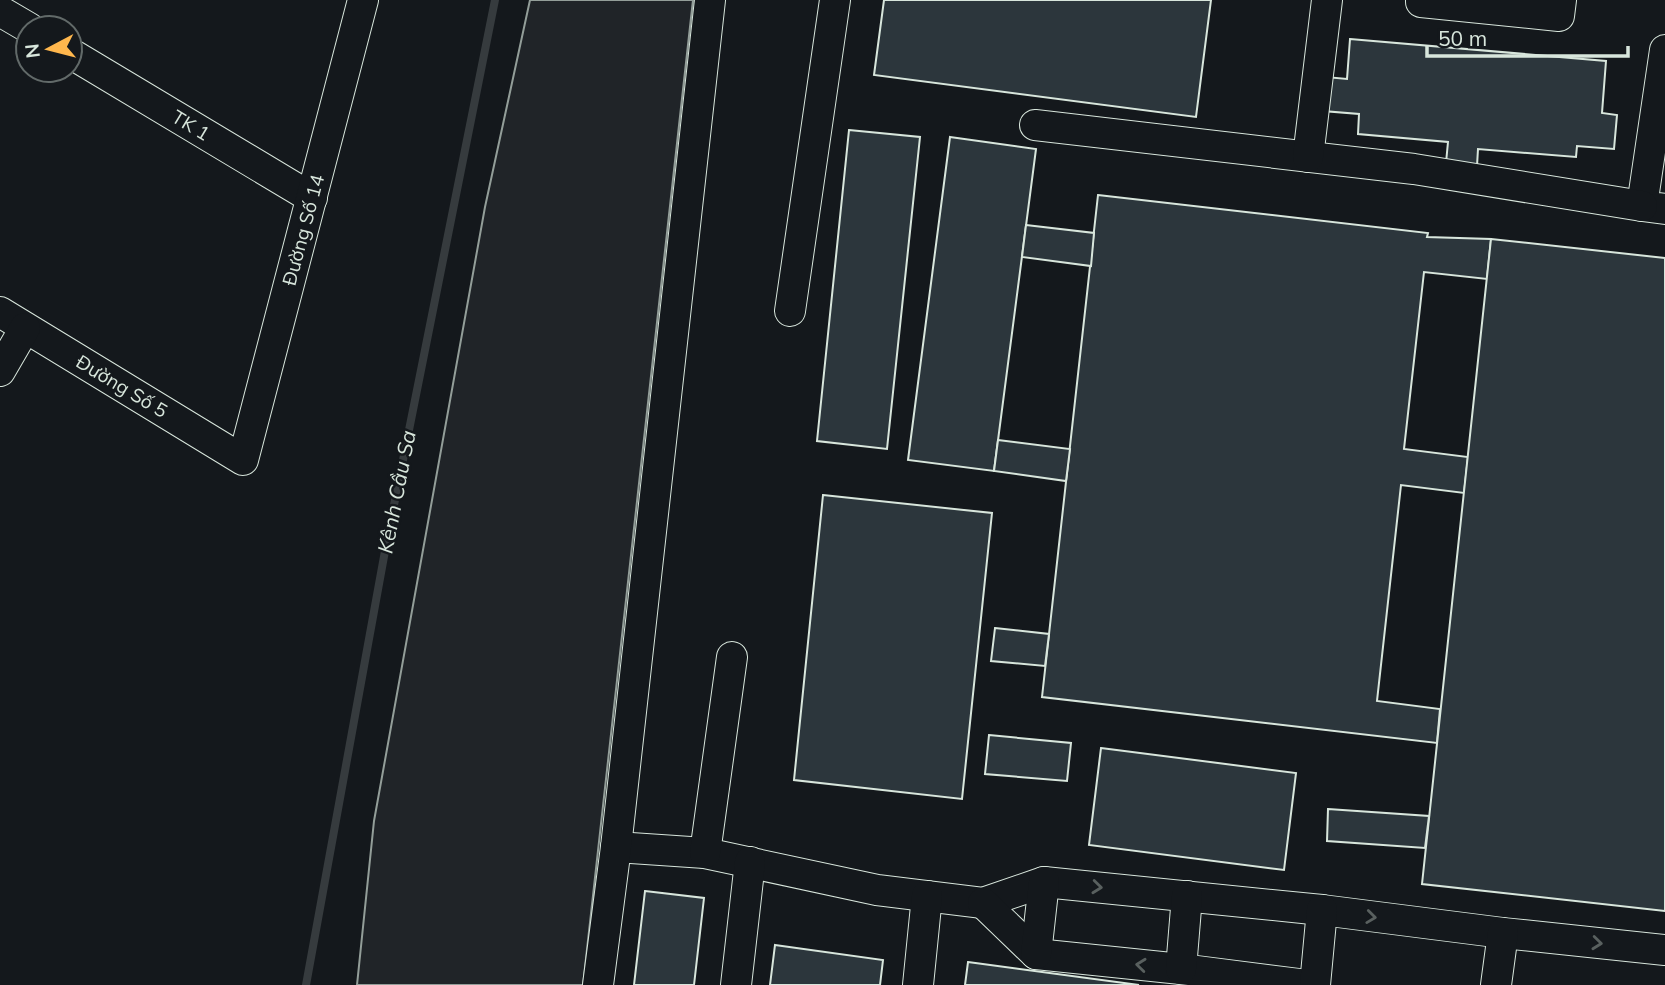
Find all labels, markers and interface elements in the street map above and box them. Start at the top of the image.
north arrow [14,14,84,84]
scale bar [1427,14,1628,58]
text: 50 m [1438,25,1487,51]
text: N [19,42,45,60]
street label: TK 1 [168,104,214,146]
street label: Đường Số 14 [277,172,329,288]
street label: Đường Số 5 [72,349,172,423]
water label: Kênh Cầu Sa [371,428,421,556]
one-way arrow [1091,879,1102,894]
one-way arrow [1366,909,1377,924]
one-way arrow [1592,935,1603,950]
one-way arrow [1136,958,1147,973]

